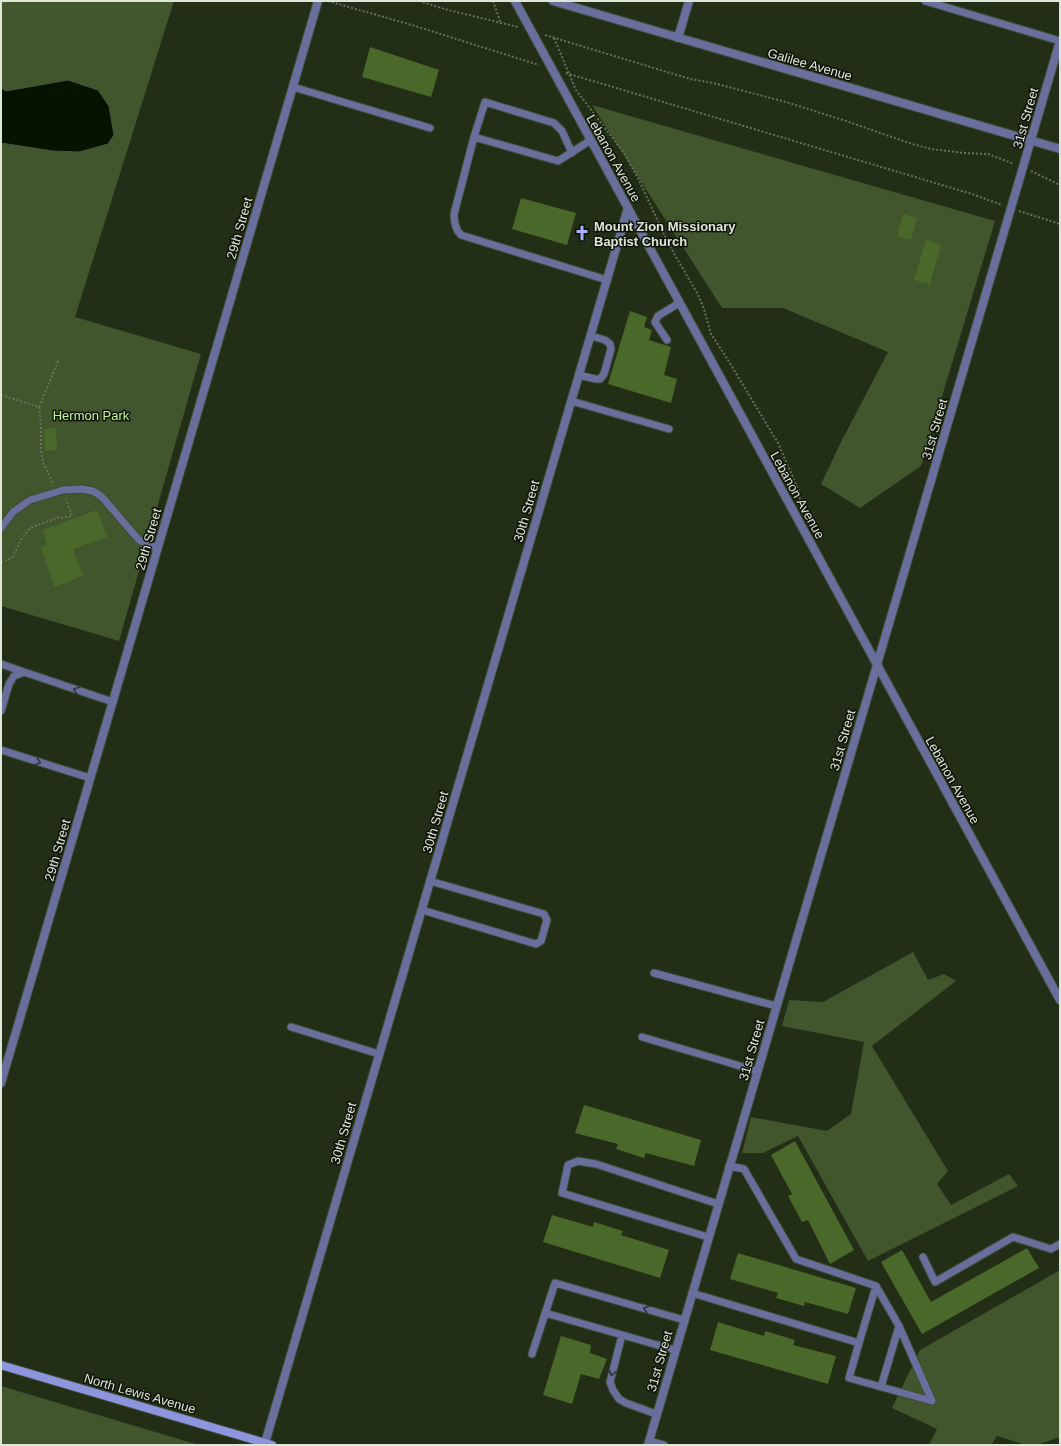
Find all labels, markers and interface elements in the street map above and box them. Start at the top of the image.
street label: Galilee Avenue [766,45,854,84]
street label: 31st Street [1010,85,1041,150]
street label: Lebanon Avenue [583,112,644,204]
street label: 29th Street [224,195,256,261]
place label: Mount Zion Missionary Baptist Church [594,219,736,249]
church icon: Mount Zion Missionary Baptist Church [573,224,591,242]
street label: 31st Street [919,396,950,461]
park label: Hermon Park [53,408,130,423]
street label: Lebanon Avenue [767,449,828,541]
street label: 30th Street [511,478,543,544]
street label: 29th Street [133,506,165,572]
one-way arrow [72,686,79,695]
street label: 31st Street [827,707,858,772]
street label: Lebanon Avenue [922,734,983,826]
one-way arrow [34,757,41,766]
street label: 30th Street [420,789,452,855]
street label: 29th Street [42,817,74,883]
street label: 31st Street [736,1017,767,1082]
street label: 30th Street [328,1100,360,1166]
one-way arrow [643,1305,650,1314]
street label: 31st Street [644,1328,675,1393]
one-way arrow [608,1369,617,1376]
street label: North Lewis Avenue [82,1370,197,1417]

